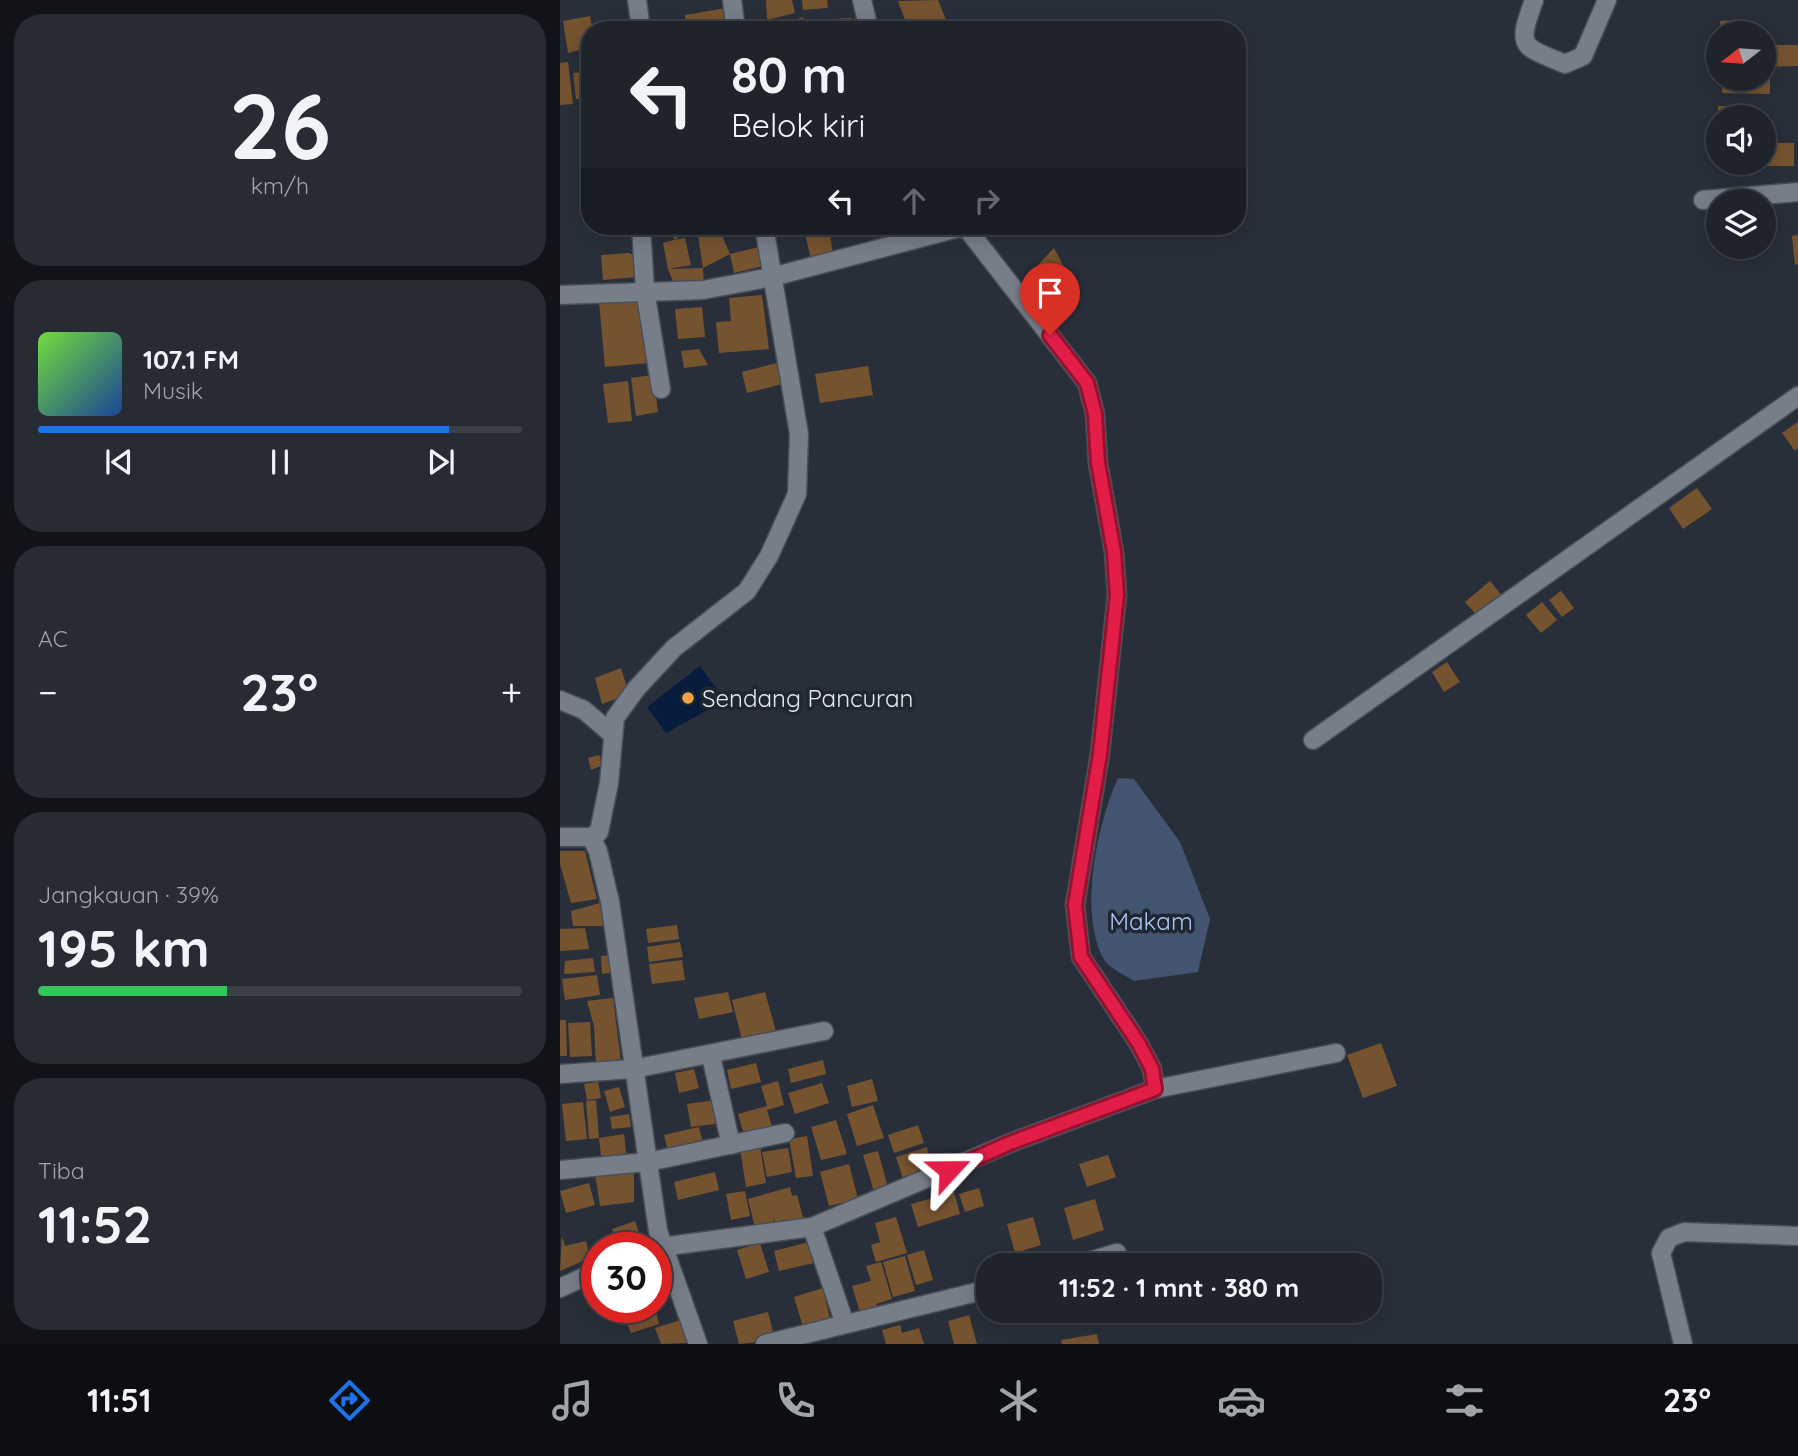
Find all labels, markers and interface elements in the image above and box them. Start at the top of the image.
north arrow [1706,21,1776,91]
map controls [1706,21,1776,259]
text: 80 m [731,44,847,105]
icon: left [616,49,707,140]
text: 26 [229,68,331,182]
text: Belok kiri [731,105,865,145]
button: sound [1706,105,1776,175]
text: km/h [251,171,309,200]
icon: left [822,182,860,220]
icon: ahead [895,182,933,220]
icon: right [968,182,1006,220]
button: layers [1706,189,1776,259]
pin [1020,263,1080,335]
icon: arrive [1031,274,1069,312]
text: 107.1 FM [143,343,239,376]
text: Musik [143,376,203,405]
icon: previous [100,443,138,481]
icon: pause [261,443,299,481]
icon: next [422,443,460,481]
text: AC [38,624,68,653]
text: 23° [240,659,318,724]
text: − [38,668,58,716]
text: + [501,668,522,716]
place label: Sendang Pancuran [702,683,913,713]
marker: Sendang Pancuran [680,690,696,706]
text: Jangkauan · 39% [38,880,219,909]
park label: Makam [1109,906,1193,936]
text: 195 km [38,915,210,980]
position arrow [912,1133,986,1207]
text: Tiba [38,1156,85,1185]
text: 11:52 [38,1191,152,1256]
speed limit sign: 30 [581,1232,672,1323]
text: 11:52 · 1 mnt · 380 m [1059,1271,1299,1304]
icon: directions [325,1376,374,1425]
icon: music [548,1376,597,1425]
icon: phone [771,1376,820,1425]
icon: climate [994,1376,1043,1425]
icon: car [1217,1376,1266,1425]
icon: filters [1440,1376,1489,1425]
text: 11:51 [87,1380,151,1420]
text: 23° [1663,1380,1711,1420]

